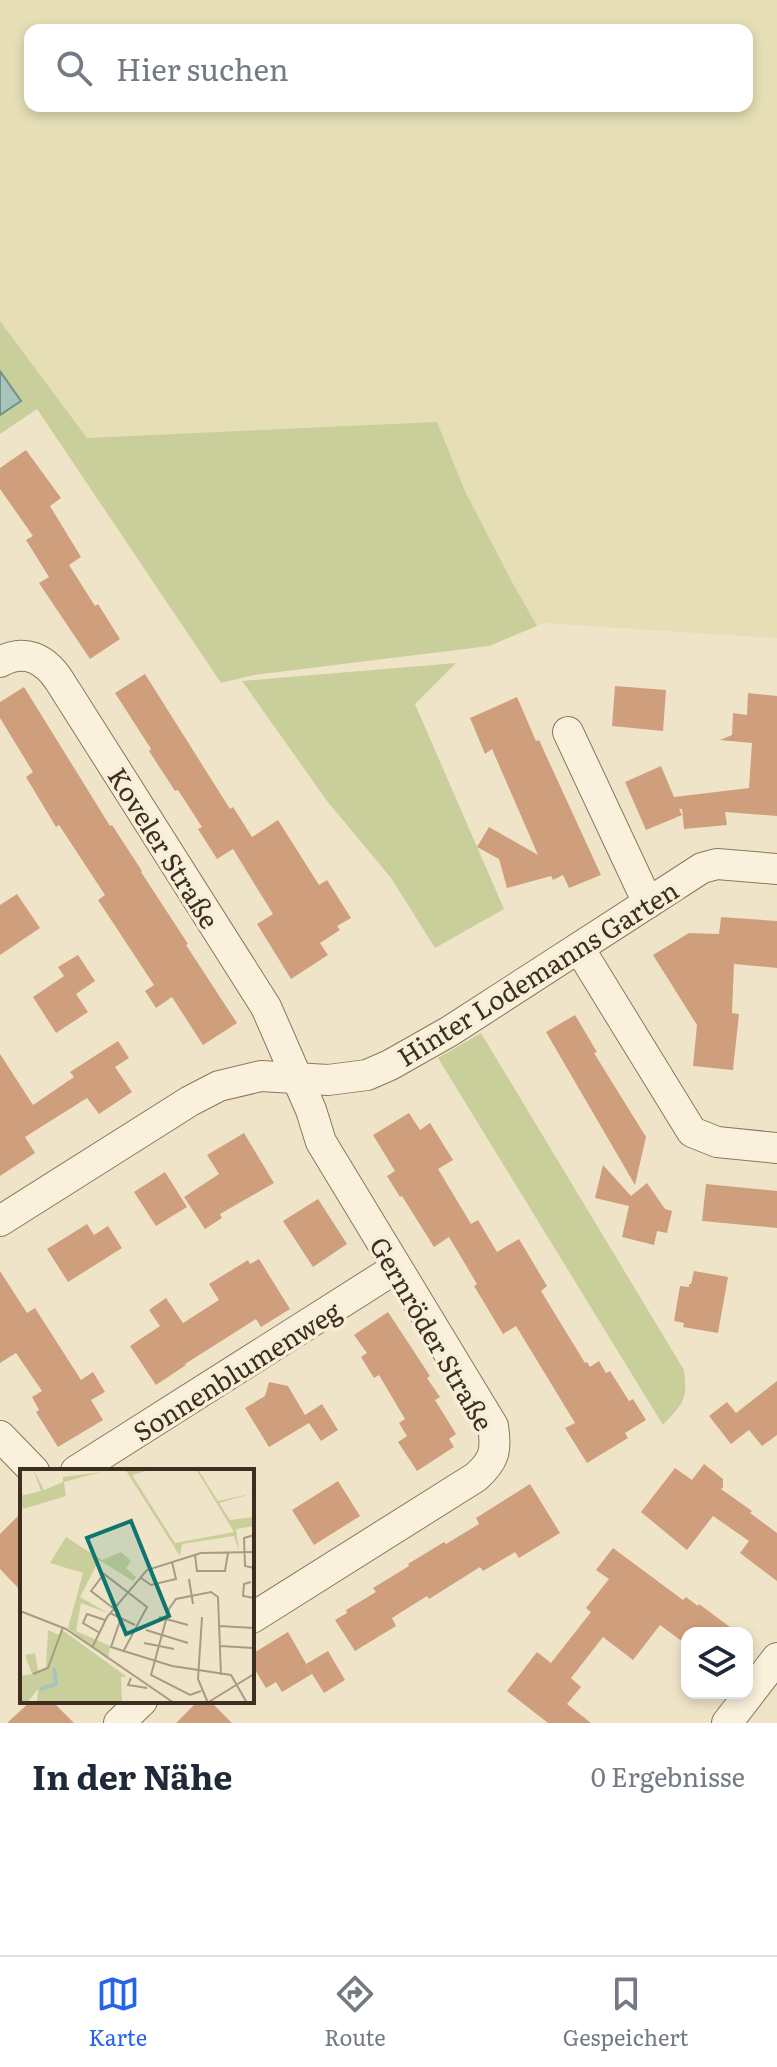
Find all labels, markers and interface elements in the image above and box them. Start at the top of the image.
search box [24,24,753,112]
icon: search [52,46,96,90]
text: Hier suchen [116,46,289,90]
street label: Koveler Straße [100,759,230,935]
street label: Hinter Lodemanns Garten [389,869,685,1075]
street label: Gernröder Straße [362,1229,504,1437]
street label: Sonnenblumenweg [124,1290,348,1450]
inset map [20,1469,254,1703]
map controls [681,1627,753,1699]
button: layers [681,1627,753,1699]
text: In der Nähe [32,1750,232,1800]
text: 0 Ergebnisse [591,1756,745,1795]
tab: Karte [89,1972,147,2053]
tab: Route [324,1972,386,2053]
tab: Gespeichert [563,1972,688,2053]

